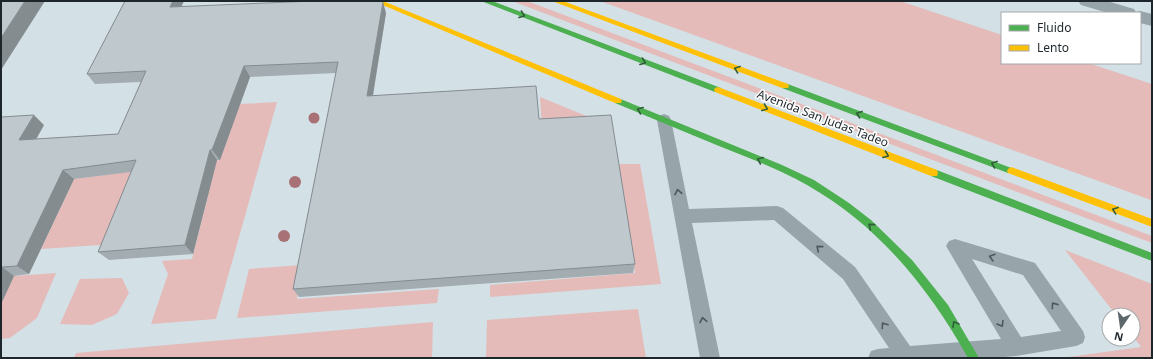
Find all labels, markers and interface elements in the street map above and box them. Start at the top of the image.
one-way arrow [518,10,525,18]
legend [1001,12,1141,64]
text: Fluido [1037,19,1071,36]
text: Lento [1037,39,1069,56]
one-way arrow [640,57,647,65]
one-way arrow [733,65,740,73]
street label: Avenida San Judas Tadeo [755,85,891,151]
one-way arrow [761,104,768,112]
one-way arrow [636,106,643,114]
one-way arrow [855,110,862,119]
one-way arrow [882,150,889,158]
one-way arrow [757,156,764,164]
one-way arrow [990,161,997,169]
one-way arrow [674,189,683,195]
one-way arrow [1112,206,1119,214]
one-way arrow [868,223,876,230]
one-way arrow [816,246,824,253]
one-way arrow [989,253,996,262]
one-way arrow [1052,303,1059,310]
north arrow [1101,307,1141,347]
one-way arrow [699,317,708,323]
one-way arrow [997,320,1004,327]
one-way arrow [952,321,959,328]
one-way arrow [882,322,889,329]
text: N [1113,329,1125,346]

